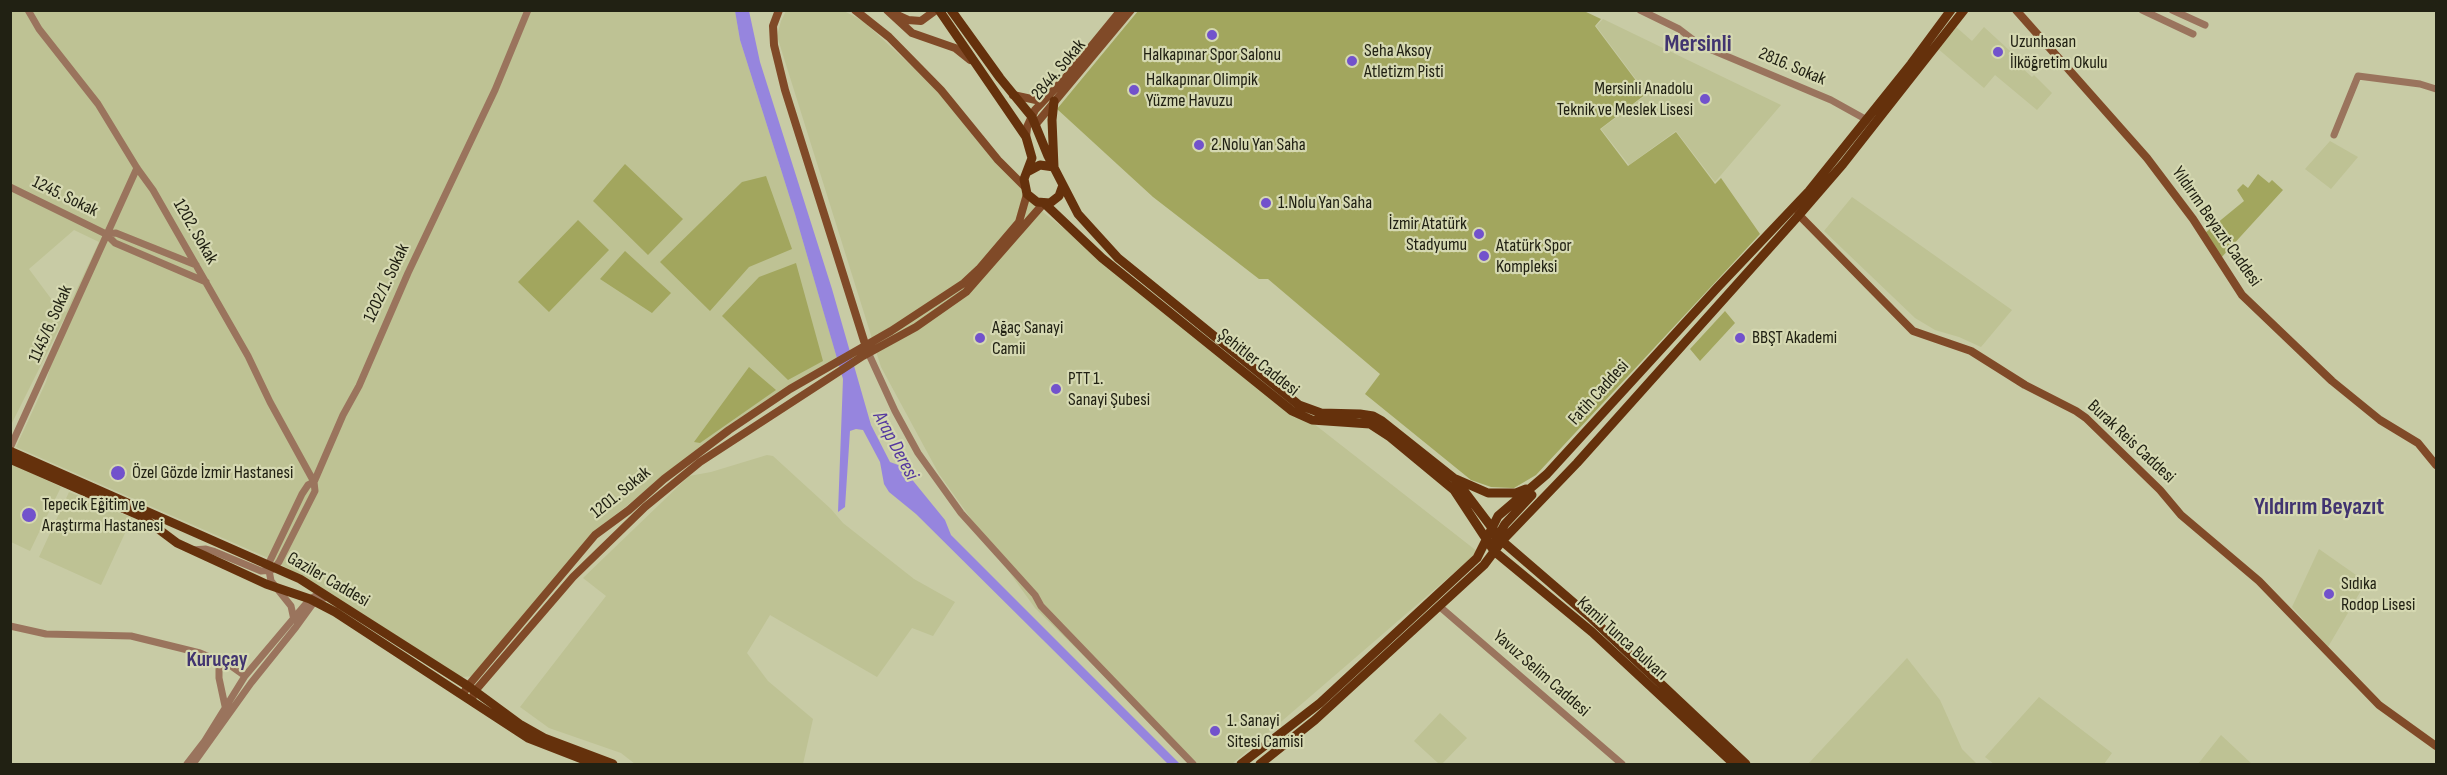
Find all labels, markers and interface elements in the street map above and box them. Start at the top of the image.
marker: Halkapınar Spor Salonu [1205,28,1219,42]
district label: Mersinli [1664,31,1732,59]
place label: Uzunhasan İlköğretim Okulu [2010,31,2108,74]
street label: 2844. Sokak [1027,35,1091,105]
place label: Seha Aksoy Atletizm Pisti [1364,40,1444,82]
street label: 2816. Sokak [1755,43,1829,91]
place label: Halkapınar Spor Salonu [1143,44,1281,66]
marker: Uzunhasan İlköğretim Okulu [1991,45,2005,59]
marker: Seha Aksoy Atletizm Pisti [1345,54,1359,68]
place label: Halkapınar Olimpik Yüzme Havuzu [1146,69,1258,112]
place label: Mersinli Anadolu Teknik ve Meslek Lisesi [1557,78,1693,121]
marker: Halkapınar Olimpik Yüzme Havuzu [1127,83,1141,97]
marker: Mersinli Anadolu Teknik ve Meslek Lisesi [1698,92,1712,106]
place label: 2.Nolu Yan Saha [1211,134,1306,156]
marker: 2.Nolu Yan Saha [1192,138,1206,152]
street label: Yıldırım Beyazıt Caddesi [2167,163,2265,291]
street label: 1245. Sokak [28,172,102,222]
place label: 1.Nolu Yan Saha [1278,192,1372,214]
street label: 1202. Sokak [168,196,222,268]
marker: 1.Nolu Yan Saha [1259,196,1273,210]
place label: İzmir Atatürk Stadyumu [1389,213,1467,256]
marker: İzmir Atatürk Stadyumu [1472,227,1486,241]
place label: Atatürk Spor Kompleksi [1496,235,1572,278]
street label: 1202/1. Sokak [359,240,415,326]
marker: Atatürk Spor Kompleksi [1477,249,1491,263]
street label: 1145/6. Sokak [24,282,78,366]
place label: Ağaç Sanayi Camii [992,317,1063,360]
street label: Şehitler Caddesi [1213,324,1303,402]
place label: BBŞT Akademi [1752,327,1837,349]
marker: Ağaç Sanayi Camii [973,331,987,345]
marker: BBŞT Akademi [1733,331,1747,345]
street label: Fatih Caddesi [1564,356,1634,430]
place label: PTT 1. Sanayi Şubesi [1068,368,1150,410]
marker: PTT 1. Sanayi Şubesi [1049,382,1063,396]
street label: Burak Reis Caddesi [2082,396,2180,488]
water label: Arap Deresi [867,407,923,485]
place label: Özel Gözde İzmir Hastanesi [132,462,293,484]
street label: 1201. Sokak [587,462,655,524]
marker: Özel Gözde İzmir Hastanesi [109,464,127,482]
place label: Tepecik Eğitim ve Araştırma Hastanesi [42,494,163,536]
district label: Yıldırım Beyazıt [2254,494,2384,522]
marker: Tepecik Eğitim ve Araştırma Hastanesi [20,506,38,524]
street label: Gaziler Caddesi [283,548,373,612]
place label: Sıdıka Rodop Lisesi [2341,573,2415,616]
marker: Sıdıka Rodop Lisesi [2322,587,2336,601]
street label: Kamil Tunca Bulvarı [1572,592,1672,686]
street label: Yavuz Selim Caddesi [1488,626,1594,722]
district label: Kuruçay [187,648,247,674]
place label: 1. Sanayi Sitesi Camisi [1227,710,1303,752]
marker: 1. Sanayi Sitesi Camisi [1208,724,1222,738]

